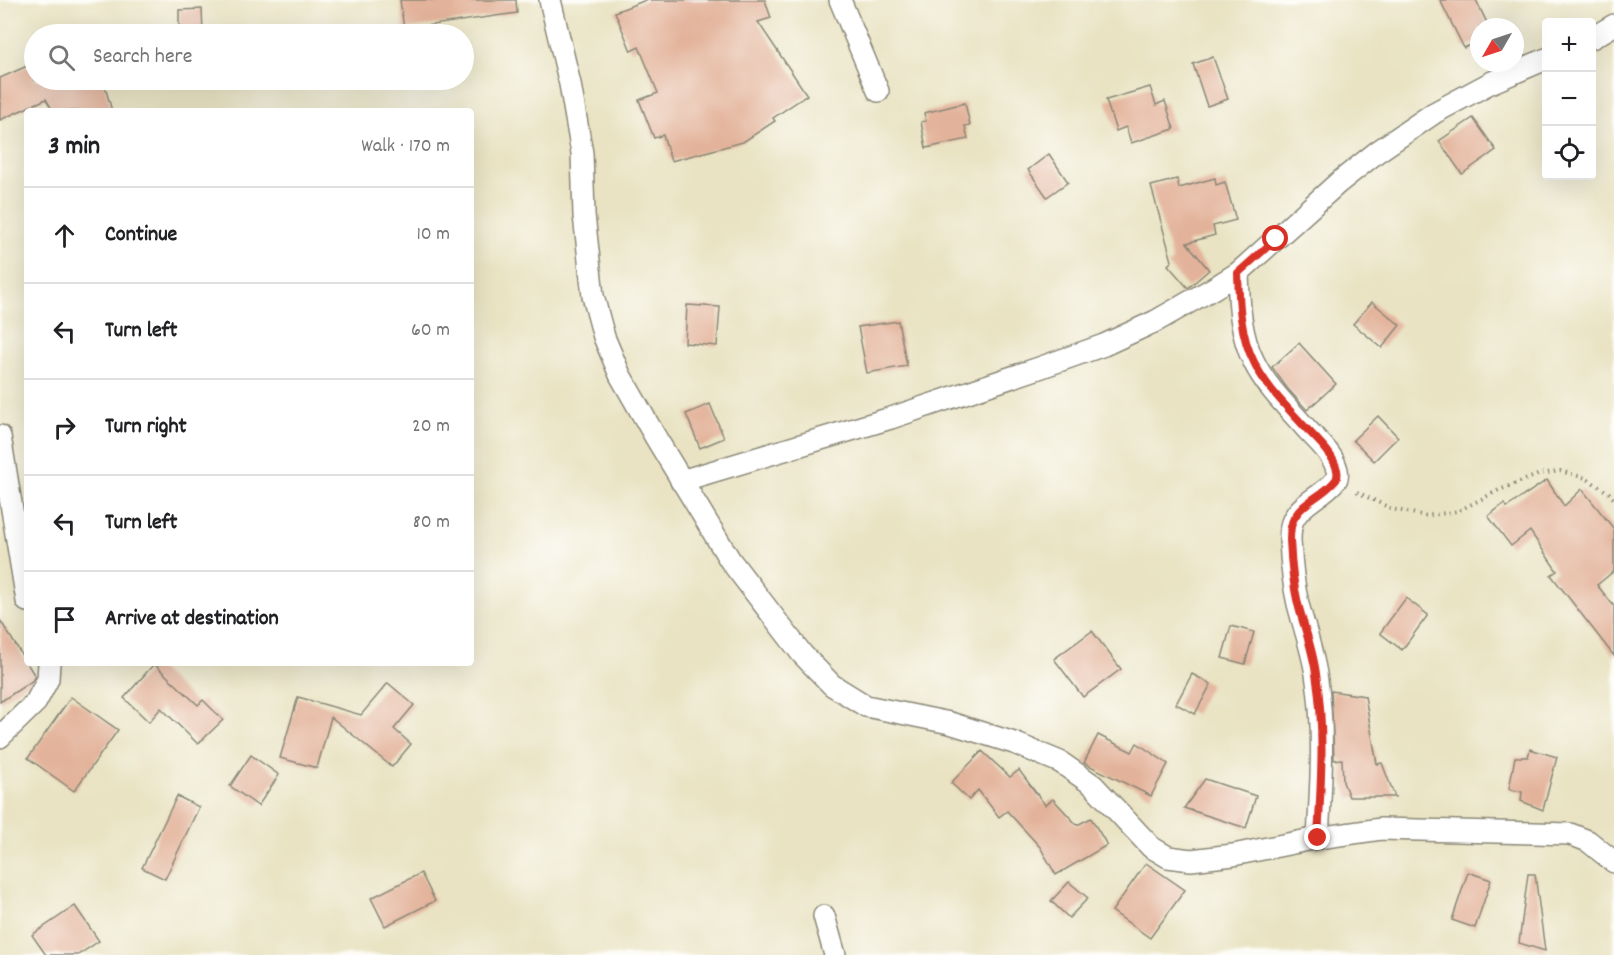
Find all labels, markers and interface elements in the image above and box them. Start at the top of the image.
north arrow [1470,18,1524,72]
map controls [1542,18,1596,180]
button: + [1542,18,1596,72]
search box [24,24,474,90]
icon: search [45,41,78,74]
text: Search here [93,42,192,73]
button: − [1542,72,1596,126]
button: locate [1542,126,1596,180]
text: 3 min [48,129,100,166]
text: Walk · 170 m [361,133,450,161]
icon: ahead [48,219,81,252]
text: Continue [105,220,177,251]
text: 10 m [416,221,450,249]
route start [1262,225,1288,251]
icon: left [48,315,81,348]
text: Turn left [105,316,177,347]
text: 60 m [411,317,450,345]
icon: right [48,411,81,444]
text: Turn right [105,412,187,443]
text: 20 m [412,413,450,441]
icon: left [48,507,81,540]
text: Turn left [105,508,177,539]
text: 80 m [413,509,450,537]
icon: arrive [48,603,81,636]
text: Arrive at destination [105,604,279,635]
route end [1304,824,1330,850]

